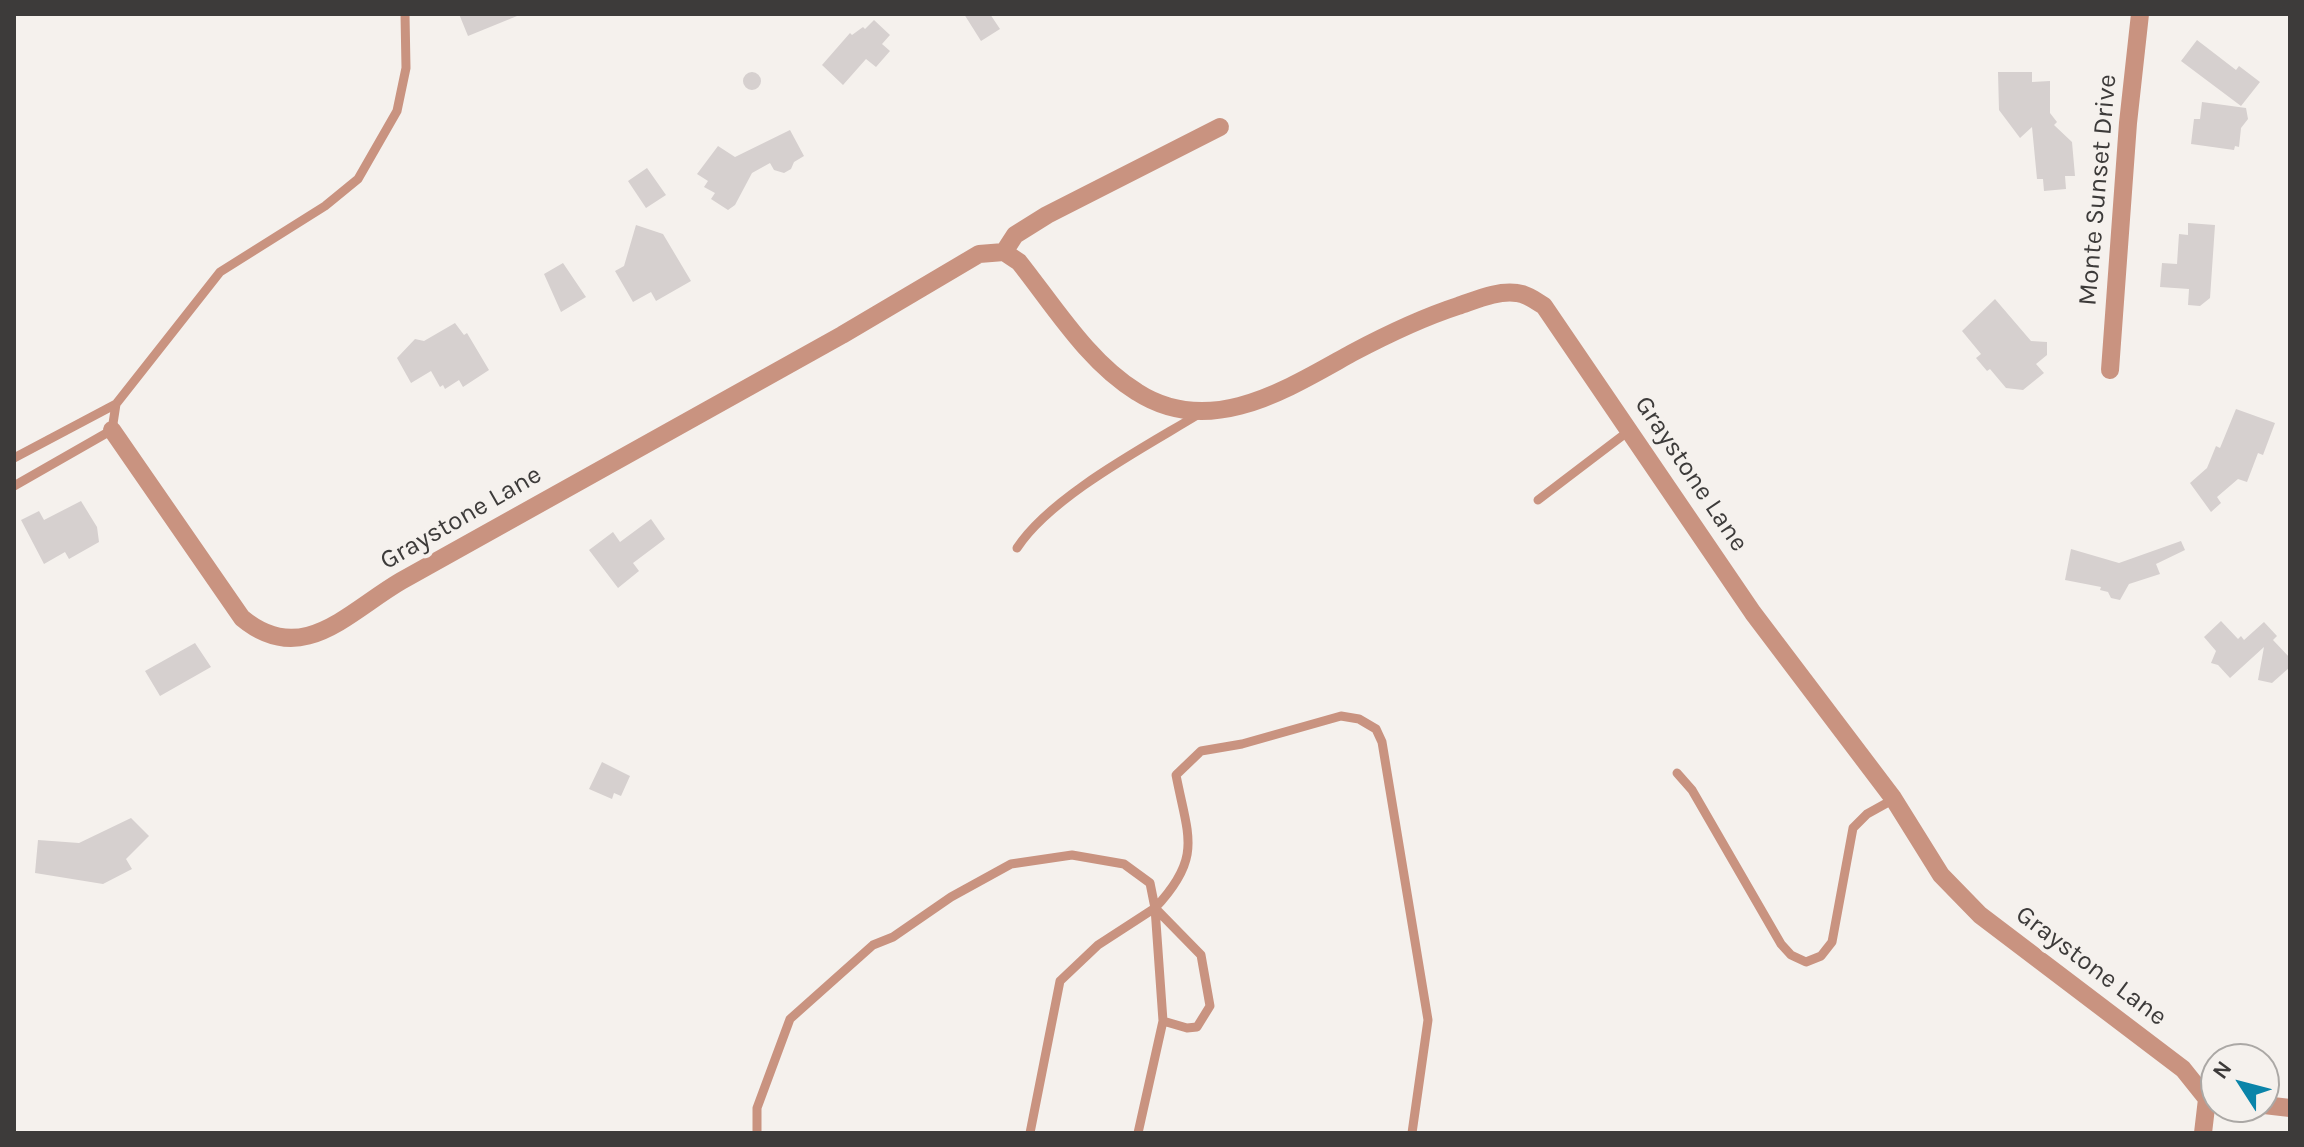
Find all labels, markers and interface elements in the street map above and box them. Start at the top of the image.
street label: Monte Sunset Drive [2072,73,2124,307]
street label: Graystone Lane [1627,390,1755,558]
street label: Graystone Lane [375,459,547,577]
street label: Graystone Lane [2009,899,2173,1033]
north arrow [2200,1043,2280,1123]
text: N [2207,1056,2237,1084]

